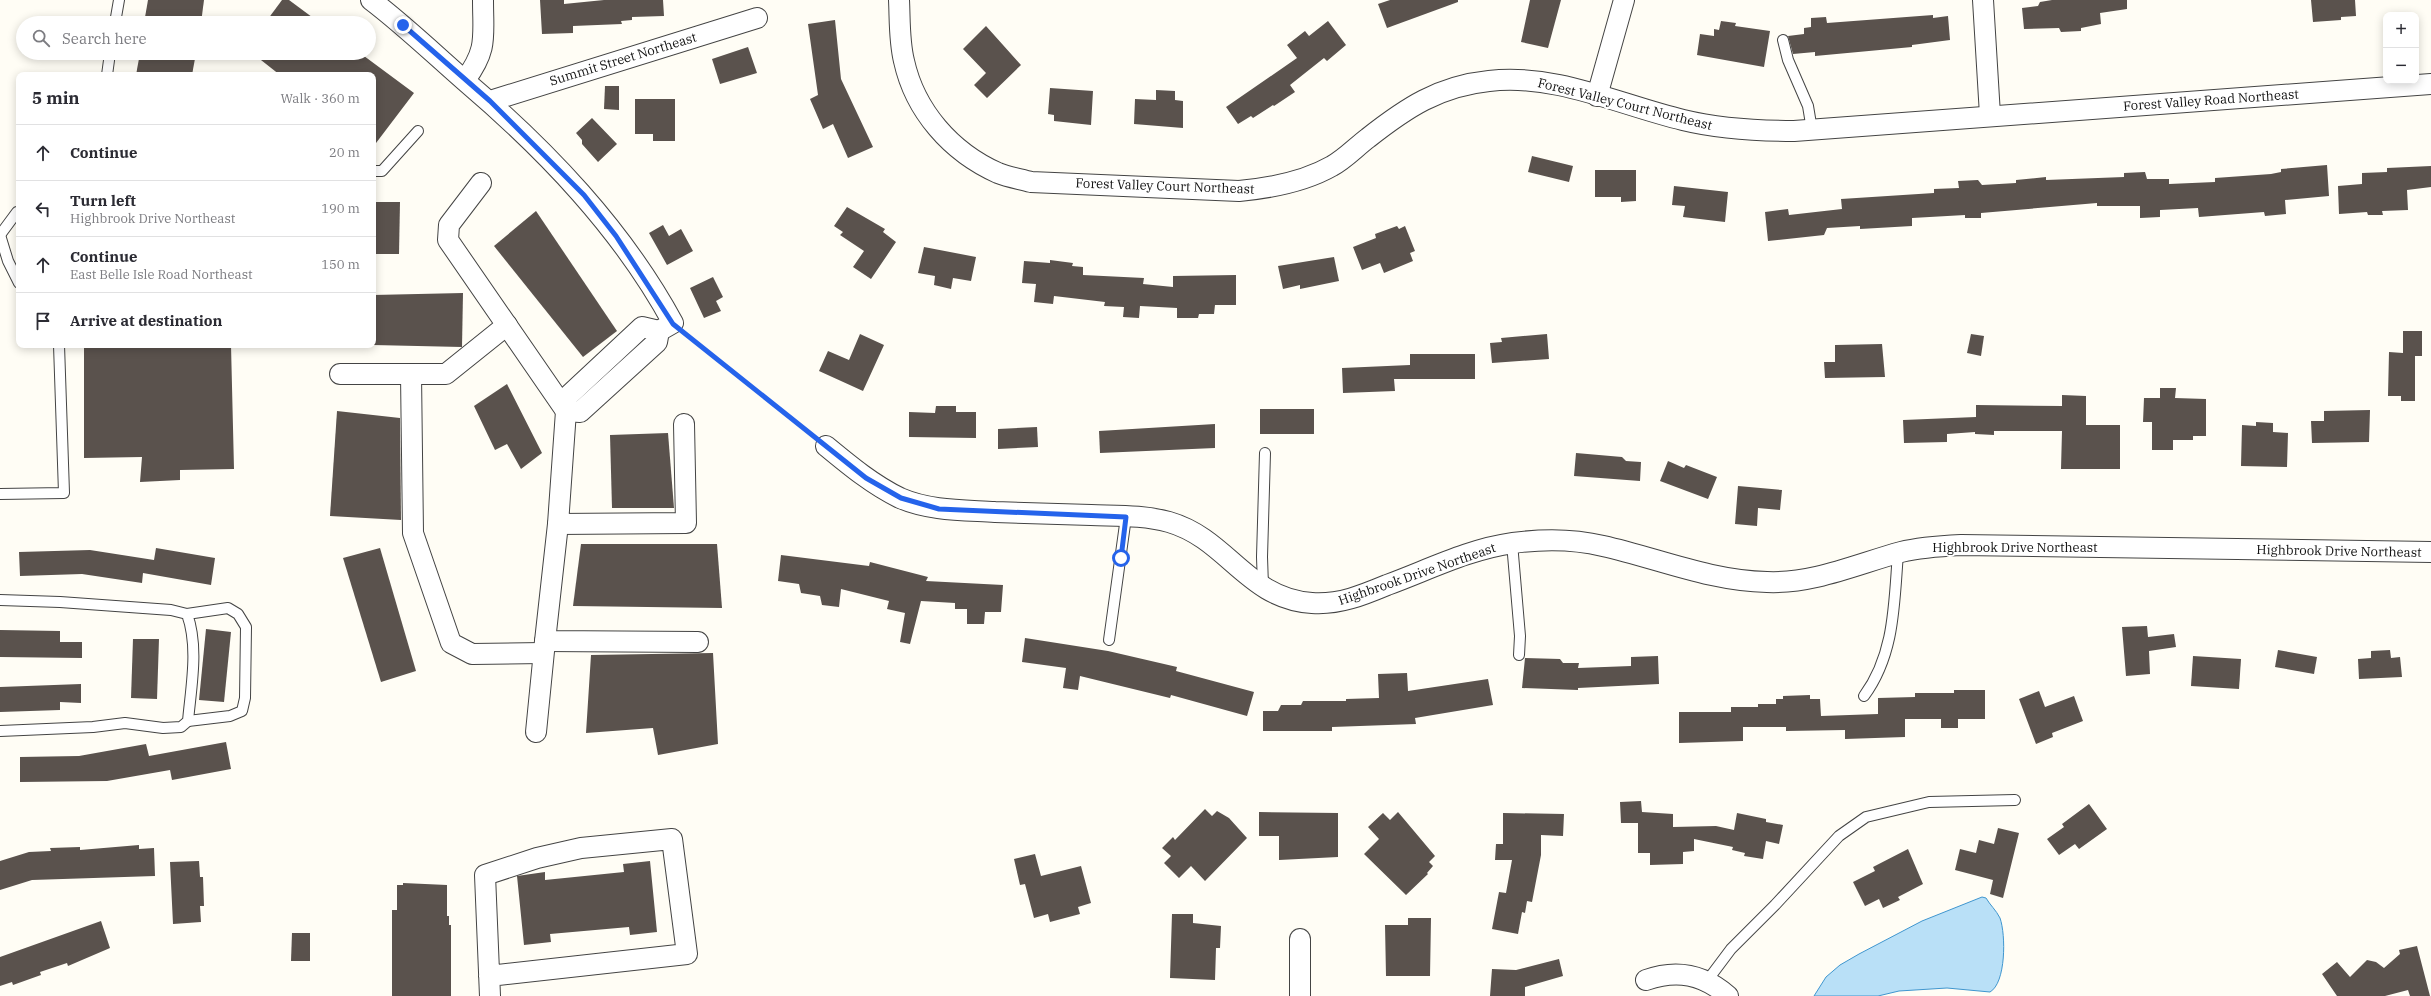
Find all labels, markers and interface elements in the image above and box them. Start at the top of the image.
map controls [2383,12,2419,84]
button: + [2383,12,2419,48]
search box [16,16,376,60]
route end [394,16,412,34]
icon: search [30,27,52,49]
street label: Summit Street Northeast [547,28,699,89]
text: Search here [62,29,147,48]
button: − [2383,48,2419,84]
street label: Forest Valley Court Northeast [1536,74,1714,134]
street label: Forest Valley Road Northeast [2123,85,2300,115]
text: 5 min [32,87,80,109]
text: Walk · 360 m [281,90,360,107]
icon: ahead [32,142,54,164]
text: Continue [70,143,137,162]
text: 20 m [329,144,360,161]
street label: Forest Valley Court Northeast [1075,174,1255,198]
text: Turn left [70,191,136,210]
icon: left [32,198,54,220]
text: 190 m [321,200,360,217]
text: Highbrook Drive Northeast [70,210,235,227]
text: Continue [70,247,137,266]
icon: ahead [32,254,54,276]
text: 150 m [321,256,360,273]
text: East Belle Isle Road Northeast [70,266,253,283]
icon: arrive [32,310,54,332]
text: Arrive at destination [70,311,222,330]
street label: Highbrook Drive Northeast [1336,539,1498,609]
street label: Highbrook Drive Northeast [1932,539,2098,556]
street label: Highbrook Drive Northeast [2256,541,2422,561]
route start [1112,549,1130,567]

